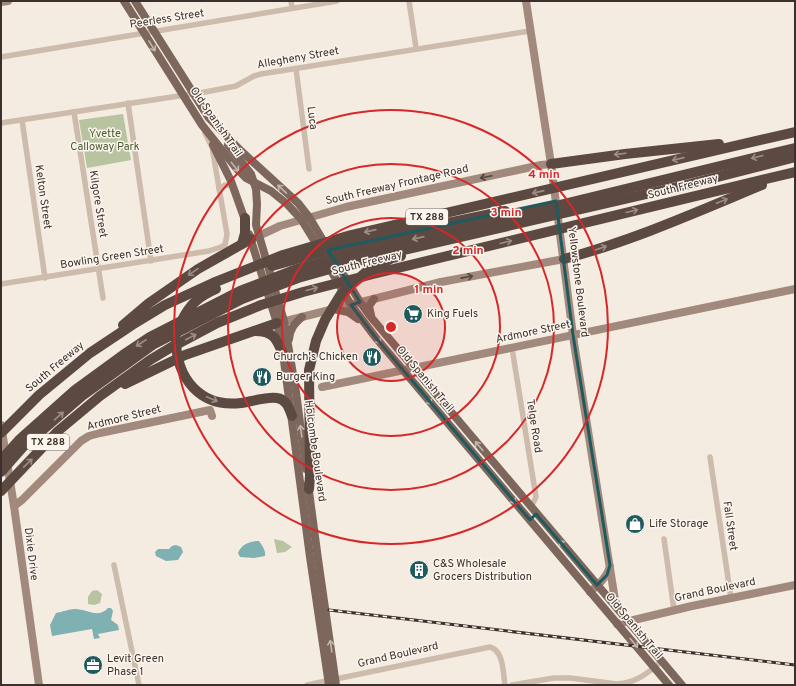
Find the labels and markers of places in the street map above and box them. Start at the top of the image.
supermarket icon: King Fuels [402,303,424,325]
place label: King Fuels [427,307,478,321]
centre of rings [384,320,398,334]
restaurant icon: Church's Chicken [361,346,383,368]
place label: Church's Chicken [273,350,358,364]
restaurant icon: Burger King [251,366,273,388]
place label: Burger King [276,370,335,384]
shop icon: Life Storage [624,513,646,535]
place label: Life Storage [649,517,709,531]
place label: C&S Wholesale Grocers Distribution [433,557,532,584]
building icon: C&S Wholesale Grocers Distribution [408,559,430,581]
place label: Levit Green Phase 1 [107,652,164,679]
office icon: Levit Green Phase 1 [82,654,104,676]

